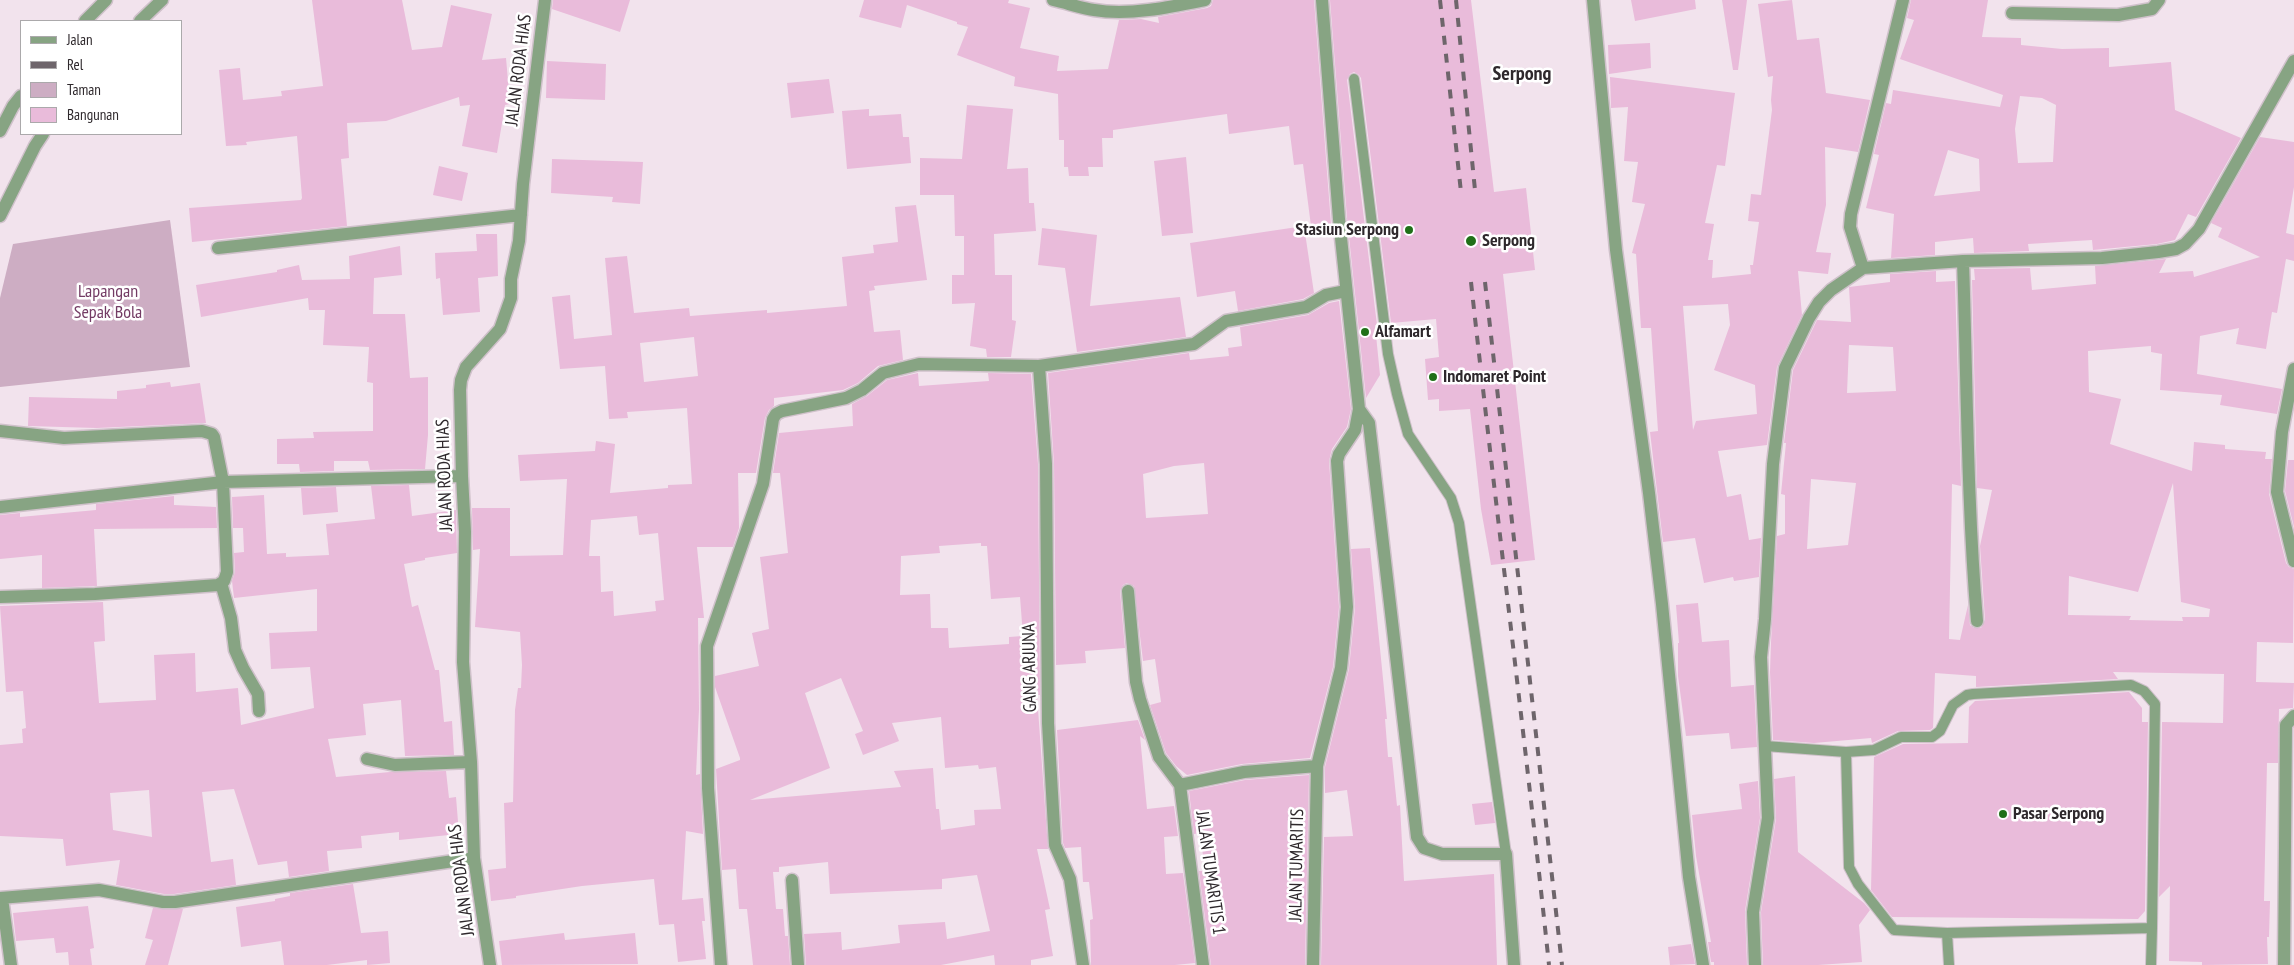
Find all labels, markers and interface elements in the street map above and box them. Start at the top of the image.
street label: JALAN RODA HIAS [501,13,537,127]
legend [20,20,182,135]
text: Jalan [67,30,93,49]
text: Rel [67,55,83,74]
district label: Serpong [1493,62,1551,86]
text: Taman [67,80,101,99]
text: Bangunan [67,105,119,124]
place label: Stasiun Serpong [1295,219,1399,241]
marker: Stasiun Serpong [1403,224,1415,236]
place label: Serpong [1482,230,1535,252]
marker: Serpong [1464,234,1478,248]
park label: Lapangan Sepak Bola [74,281,142,324]
place label: Alfamart [1375,321,1431,343]
marker: Alfamart [1359,326,1371,338]
place label: Indomaret Point [1443,366,1546,388]
marker: Indomaret Point [1427,371,1439,383]
street label: JALAN RODA HIAS [432,419,458,531]
street label: GANG ARJUNA [1018,623,1042,713]
place label: Pasar Serpong [2013,803,2104,825]
marker: Pasar Serpong [1997,808,2009,820]
street label: JALAN TUMARITIS [1285,809,1309,921]
street label: JALAN TUMARITIS 1 [1191,810,1229,936]
street label: JALAN RODA HIAS [444,823,480,937]

